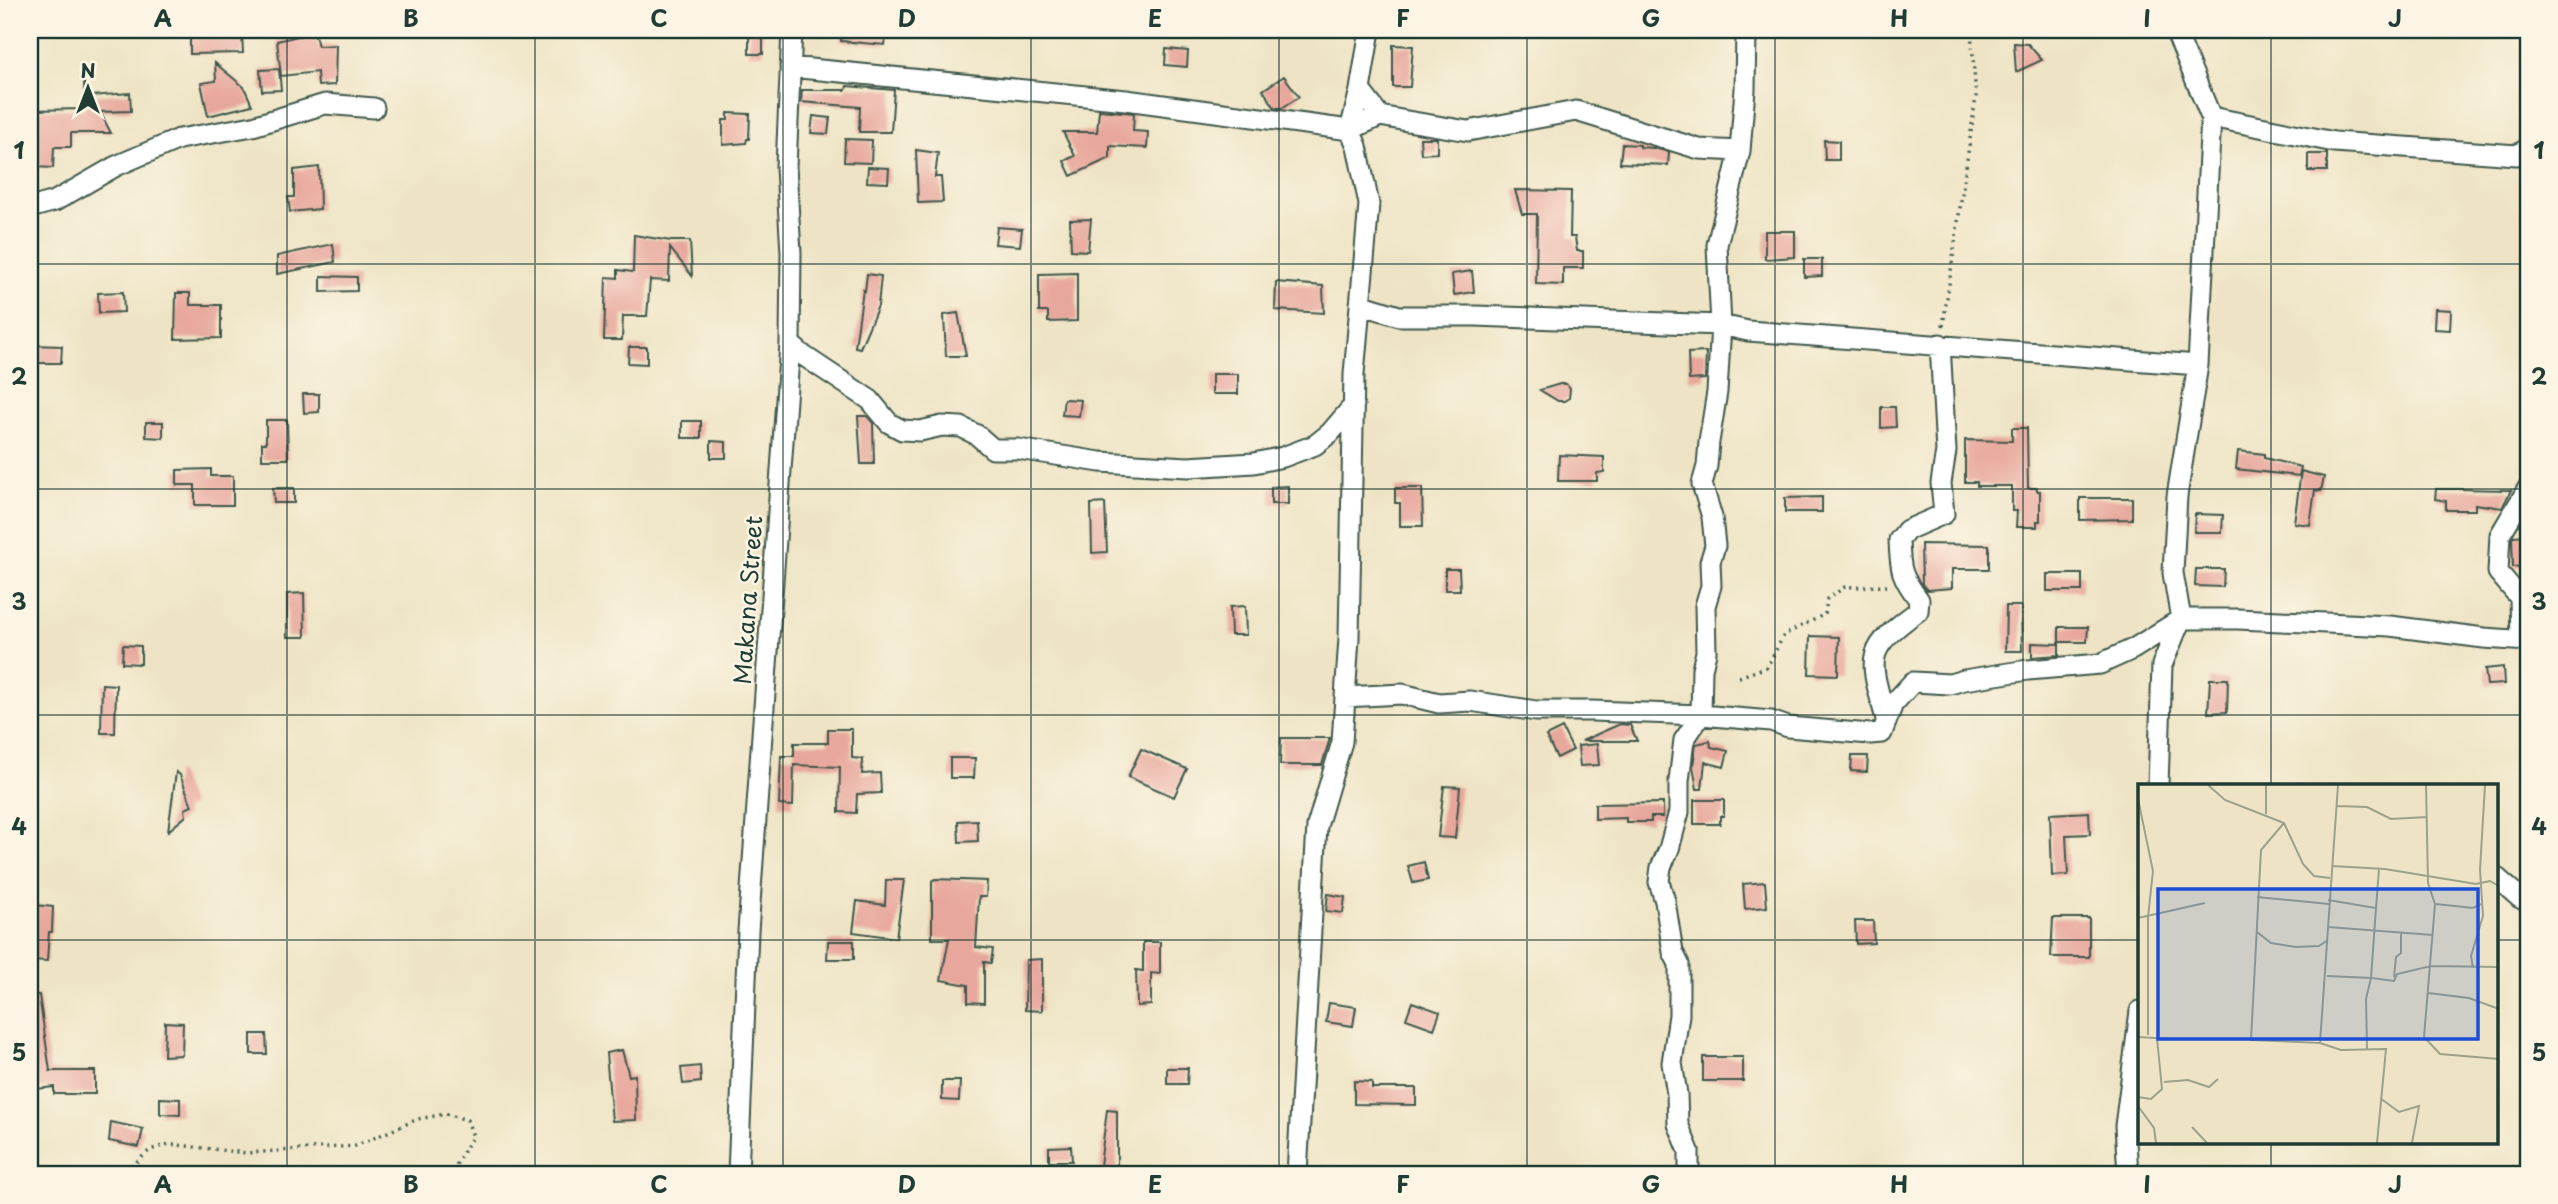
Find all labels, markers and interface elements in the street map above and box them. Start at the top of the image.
text: A [154,0,172,35]
text: B [403,0,419,35]
text: C [650,0,668,35]
text: D [898,0,916,35]
text: E [1148,0,1162,35]
text: F [1396,0,1410,35]
text: G [1642,0,1660,35]
text: H [1890,0,1908,35]
text: I [2143,0,2151,35]
text: J [2388,0,2402,35]
north arrow [52,52,122,122]
text: N [80,56,96,84]
text: 1 [14,132,25,167]
text: 1 [2534,132,2545,167]
text: 2 [11,358,27,393]
text: 2 [2531,358,2547,393]
street label: Makana Street [724,514,770,686]
text: 3 [11,583,27,618]
text: 3 [2531,583,2547,618]
inset map [2138,784,2498,1144]
text: 4 [11,808,27,843]
text: 4 [2531,808,2547,843]
text: 5 [12,1034,26,1069]
text: 5 [2532,1034,2546,1069]
text: A [154,1166,172,1201]
text: B [403,1166,419,1201]
text: C [650,1166,668,1201]
text: D [898,1166,916,1201]
text: E [1148,1166,1162,1201]
text: F [1396,1166,1410,1201]
text: G [1642,1166,1660,1201]
text: H [1890,1166,1908,1201]
text: I [2143,1166,2151,1201]
text: J [2388,1166,2402,1201]

